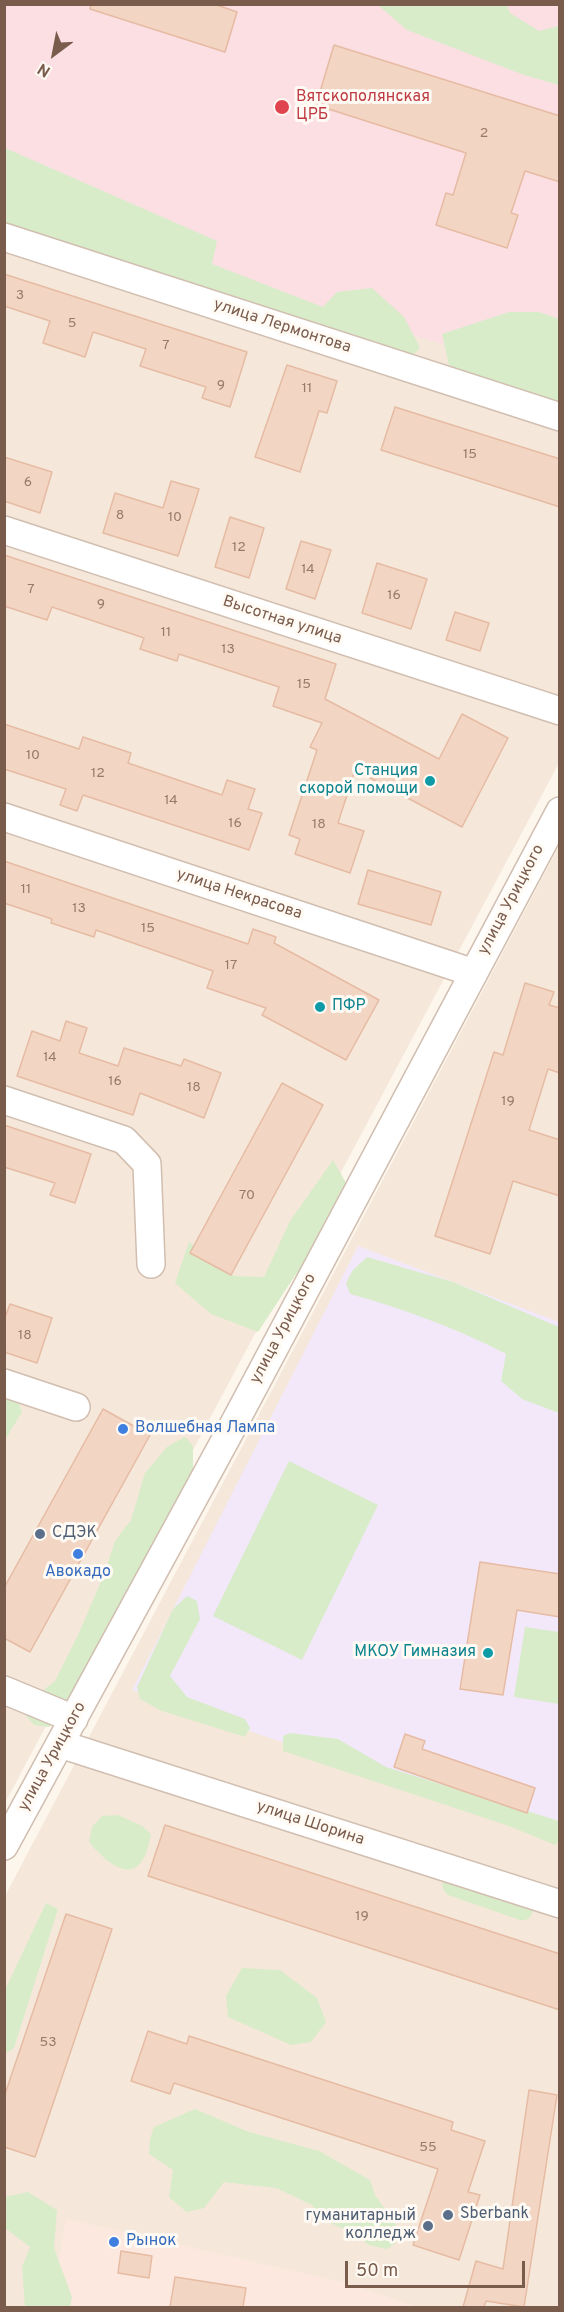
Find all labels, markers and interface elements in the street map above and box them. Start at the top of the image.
north arrow [24,24,84,84]
text: N [34,58,55,81]
place label: Вятскополянская ЦРБ [296,88,430,126]
marker: Вятскополянская ЦРБ [273,98,291,116]
house number: 2 [480,126,488,142]
house number: 3 [16,288,24,304]
street label: улица Лермонтова [211,296,353,358]
house number: 5 [68,316,76,332]
house number: 7 [162,338,170,354]
house number: 9 [217,378,225,394]
house number: 11 [302,381,312,397]
house number: 15 [463,447,477,463]
house number: 6 [24,475,32,491]
house number: 8 [116,508,124,524]
house number: 10 [168,510,182,526]
house number: 12 [232,540,246,556]
house number: 14 [301,562,315,578]
house number: 7 [27,582,35,598]
house number: 16 [387,588,401,604]
street label: Высотная улица [220,593,344,649]
house number: 9 [97,597,105,613]
house number: 11 [161,625,171,641]
house number: 13 [221,642,235,658]
house number: 15 [297,677,311,693]
house number: 10 [26,748,40,764]
place label: Станция скорой помощи [299,762,418,800]
house number: 12 [91,766,105,782]
marker: Станция скорой помощи [423,774,437,788]
house number: 14 [164,793,178,809]
house number: 16 [228,816,242,832]
house number: 18 [312,817,326,833]
street label: улица Урицкого [475,842,549,958]
street label: улица Некрасова [174,866,304,924]
house number: 11 [21,882,31,898]
house number: 13 [72,901,86,917]
house number: 15 [141,921,155,937]
house number: 17 [225,958,237,974]
place label: ПФР [332,997,366,1017]
marker: ПФР [313,1000,327,1014]
house number: 14 [43,1050,57,1066]
house number: 16 [108,1074,122,1090]
house number: 18 [187,1080,201,1096]
house number: 19 [501,1094,515,1110]
house number: 70 [239,1188,255,1204]
street label: улица Урицкого [247,1271,321,1387]
house number: 18 [18,1328,32,1344]
place label: Волшебная Лампа [135,1419,275,1439]
marker: Волшебная Лампа [116,1422,130,1436]
place label: СДЭК [52,1524,97,1544]
marker: СДЭК [33,1527,47,1541]
marker: Авокадо [71,1547,85,1561]
place label: Авокадо [45,1563,111,1583]
place label: МКОУ Гимназия [354,1643,476,1663]
marker: МКОУ Гимназия [481,1646,495,1660]
street label: улица Урицкого [15,1699,91,1815]
street label: улица Шорина [254,1798,366,1850]
house number: 19 [355,1909,369,1925]
house number: 53 [39,2035,57,2051]
house number: 55 [419,2140,437,2156]
place label: Sberbank [460,2205,529,2225]
place label: гуманитарный колледж [305,2207,416,2245]
marker: Sberbank [441,2208,455,2222]
marker: гуманитарный колледж [421,2219,435,2233]
place label: Рынок [126,2232,176,2252]
marker: Рынок [107,2235,121,2249]
scale bar [348,2249,528,2287]
text: 50 m [356,2260,398,2283]

